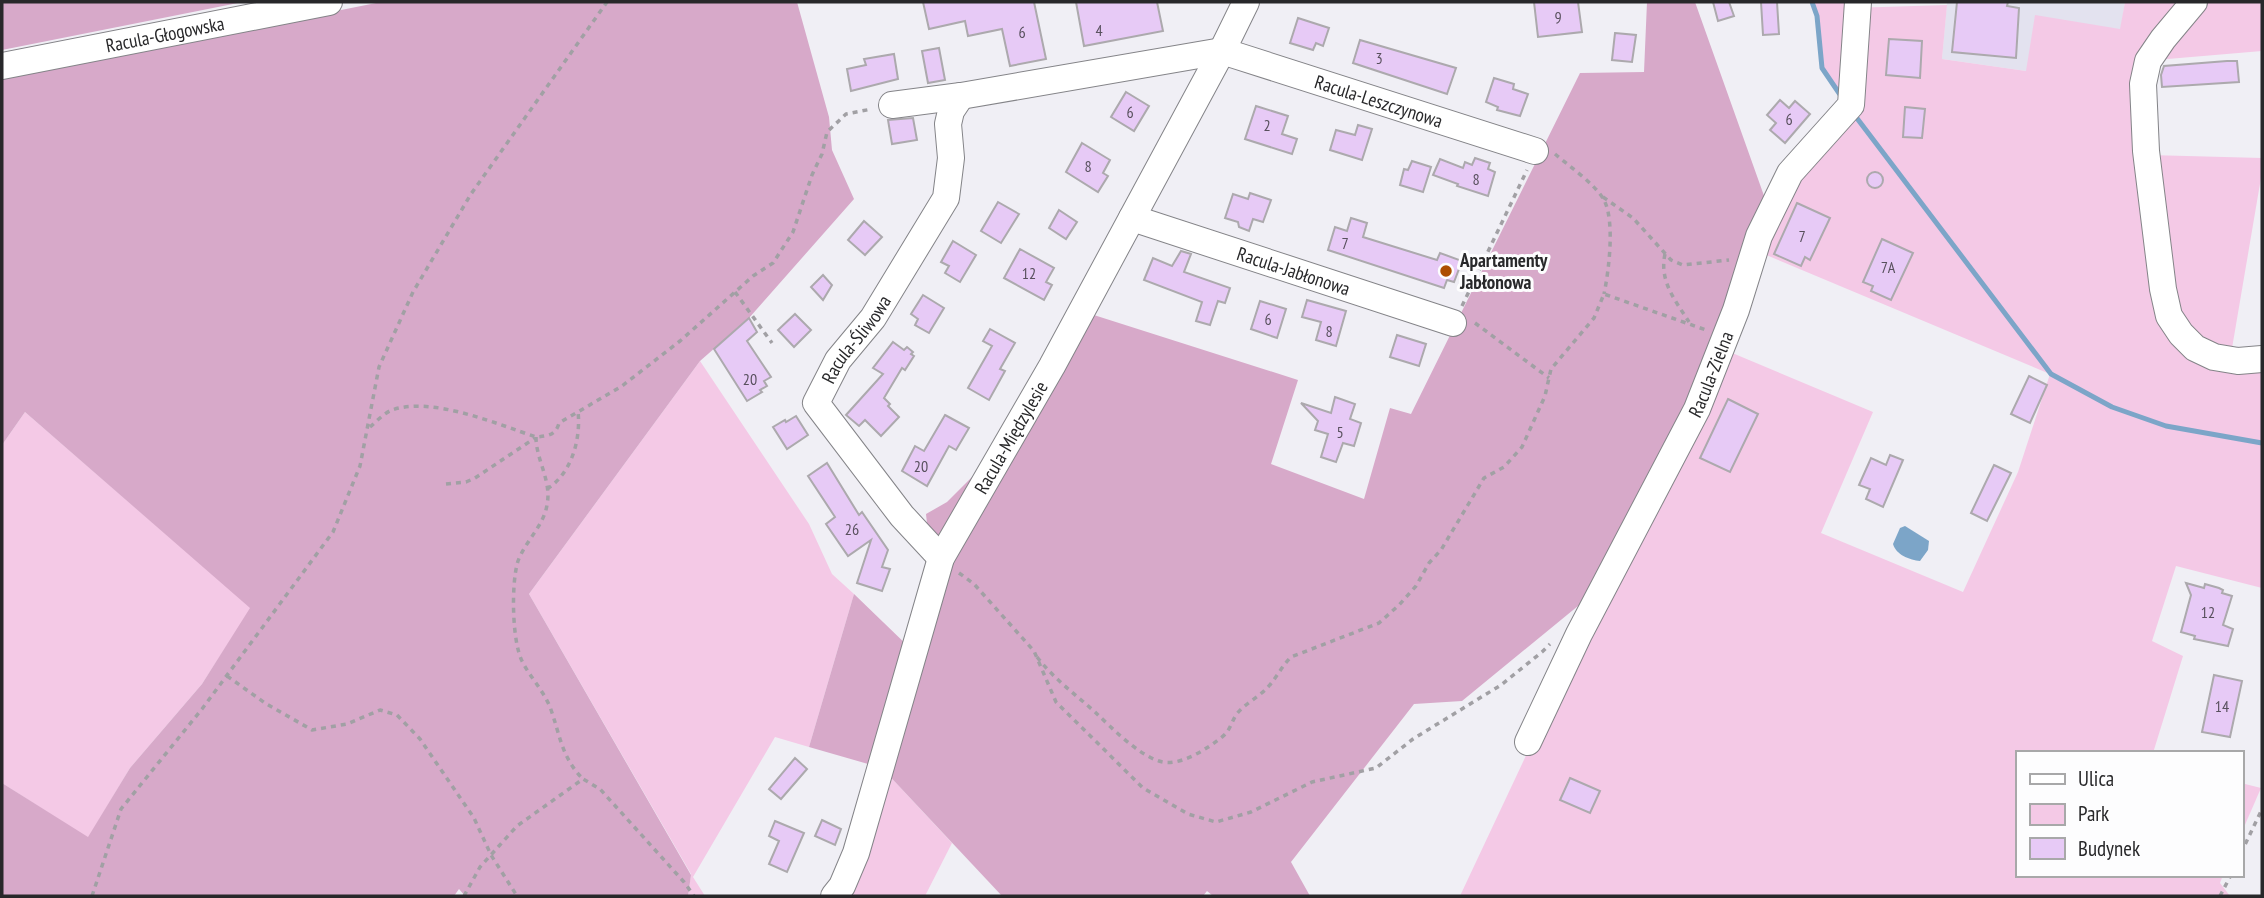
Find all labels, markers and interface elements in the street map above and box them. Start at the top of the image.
house number: 9 [1554,7,1562,27]
street label: Racula-Głogowska [104,11,226,57]
house number: 4 [1095,20,1103,40]
house number: 6 [1018,22,1026,42]
house number: 3 [1375,48,1383,68]
street label: Racula-Leszczynowa [1312,69,1446,133]
house number: 6 [1126,102,1134,122]
house number: 6 [1785,109,1793,129]
house number: 2 [1263,115,1271,135]
house number: 8 [1084,156,1092,176]
house number: 8 [1472,169,1480,189]
house number: 7 [1798,226,1806,246]
house number: 7 [1341,233,1349,253]
street label: Racula-Jabłonowa [1234,241,1353,301]
place label: Apartamenty Jabłonowa [1459,248,1548,294]
house number: 7A [1881,257,1896,277]
house number: 12 [1022,263,1036,283]
marker: Apartamenty Jabłonowa [1438,263,1454,279]
street label: Racula-Śliwowa [816,291,896,387]
house number: 6 [1264,309,1272,329]
house number: 8 [1325,321,1333,341]
street label: Racula-Zielna [1683,328,1738,421]
house number: 20 [743,369,757,389]
street label: Racula-Międzylesie [969,377,1053,498]
house number: 5 [1336,422,1344,442]
house number: 20 [914,456,928,476]
house number: 26 [845,519,859,539]
house number: 12 [2201,602,2215,622]
house number: 14 [2215,696,2229,716]
legend [2016,751,2243,877]
text: Ulica [2078,765,2114,792]
text: Park [2078,800,2109,827]
text: Budynek [2078,835,2140,862]

